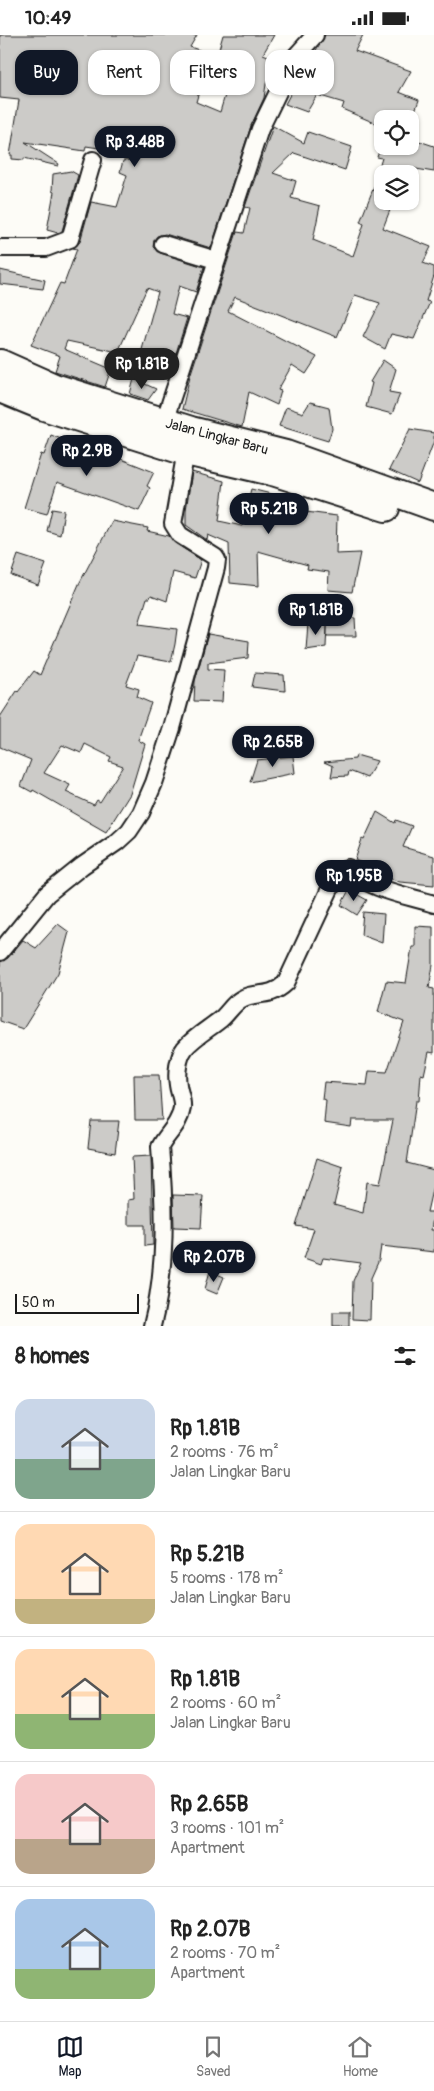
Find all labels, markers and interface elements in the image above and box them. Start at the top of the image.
text: 10:49 [25,6,71,30]
chip: Buy [15,50,78,95]
chip: Rent [88,50,160,95]
chip: Filters [170,50,255,95]
chip: New [265,50,334,95]
map controls [374,110,419,210]
button: locate [374,110,419,155]
pin: Rp 3.48B [83,125,187,168]
text: Rp 3.48B [105,132,165,152]
button: layers [374,165,419,210]
pin: Rp 1.81B [90,347,194,390]
text: Rp 1.81B [115,354,169,374]
street label: Jalan Lingkar Baru [164,415,270,458]
pin: Rp 2.9B [41,435,133,477]
text: Rp 2.9B [62,441,112,461]
pin: Rp 5.21B [217,493,321,535]
text: Rp 5.21B [241,499,297,519]
pin: Rp 1.81B [264,593,368,636]
text: Rp 1.81B [289,600,343,620]
pin: Rp 2.65B [221,725,325,768]
text: Rp 2.65B [243,732,303,752]
pin: Rp 1.95B [302,859,406,902]
text: Rp 1.95B [326,866,382,886]
pin: Rp 2.07B [162,1241,266,1283]
text: Rp 2.07B [183,1247,245,1267]
scale bar [15,1291,139,1314]
text: 50 m [22,1294,55,1311]
icon: filters [391,1342,419,1370]
text: 8 homes [15,1343,89,1370]
text: Rp 1.81B [170,1415,240,1442]
icon: home [55,1419,115,1479]
text: 2 rooms · 76 m² [170,1442,279,1462]
text: Jalan Lingkar Baru [170,1462,291,1482]
text: Rp 5.21B [170,1541,244,1568]
icon: home [55,1544,115,1604]
text: 5 rooms · 178 m² [170,1568,283,1588]
text: Jalan Lingkar Baru [170,1588,291,1608]
text: Rp 1.81B [170,1666,240,1693]
icon: home [55,1669,115,1729]
text: 2 rooms · 60 m² [170,1693,281,1713]
text: Jalan Lingkar Baru [170,1713,291,1733]
text: Rp 2.65B [170,1791,248,1818]
icon: home [55,1794,115,1854]
text: 3 rooms · 101 m² [170,1818,284,1838]
text: Apartment [170,1838,245,1858]
text: Rp 2.07B [170,1916,250,1943]
icon: home [55,1919,115,1979]
text: 2 rooms · 70 m² [170,1943,280,1963]
text: Apartment [170,1963,245,1983]
tab: Map [56,2033,84,2080]
tab: Saved [196,2033,231,2080]
tab: Home [343,2033,378,2080]

